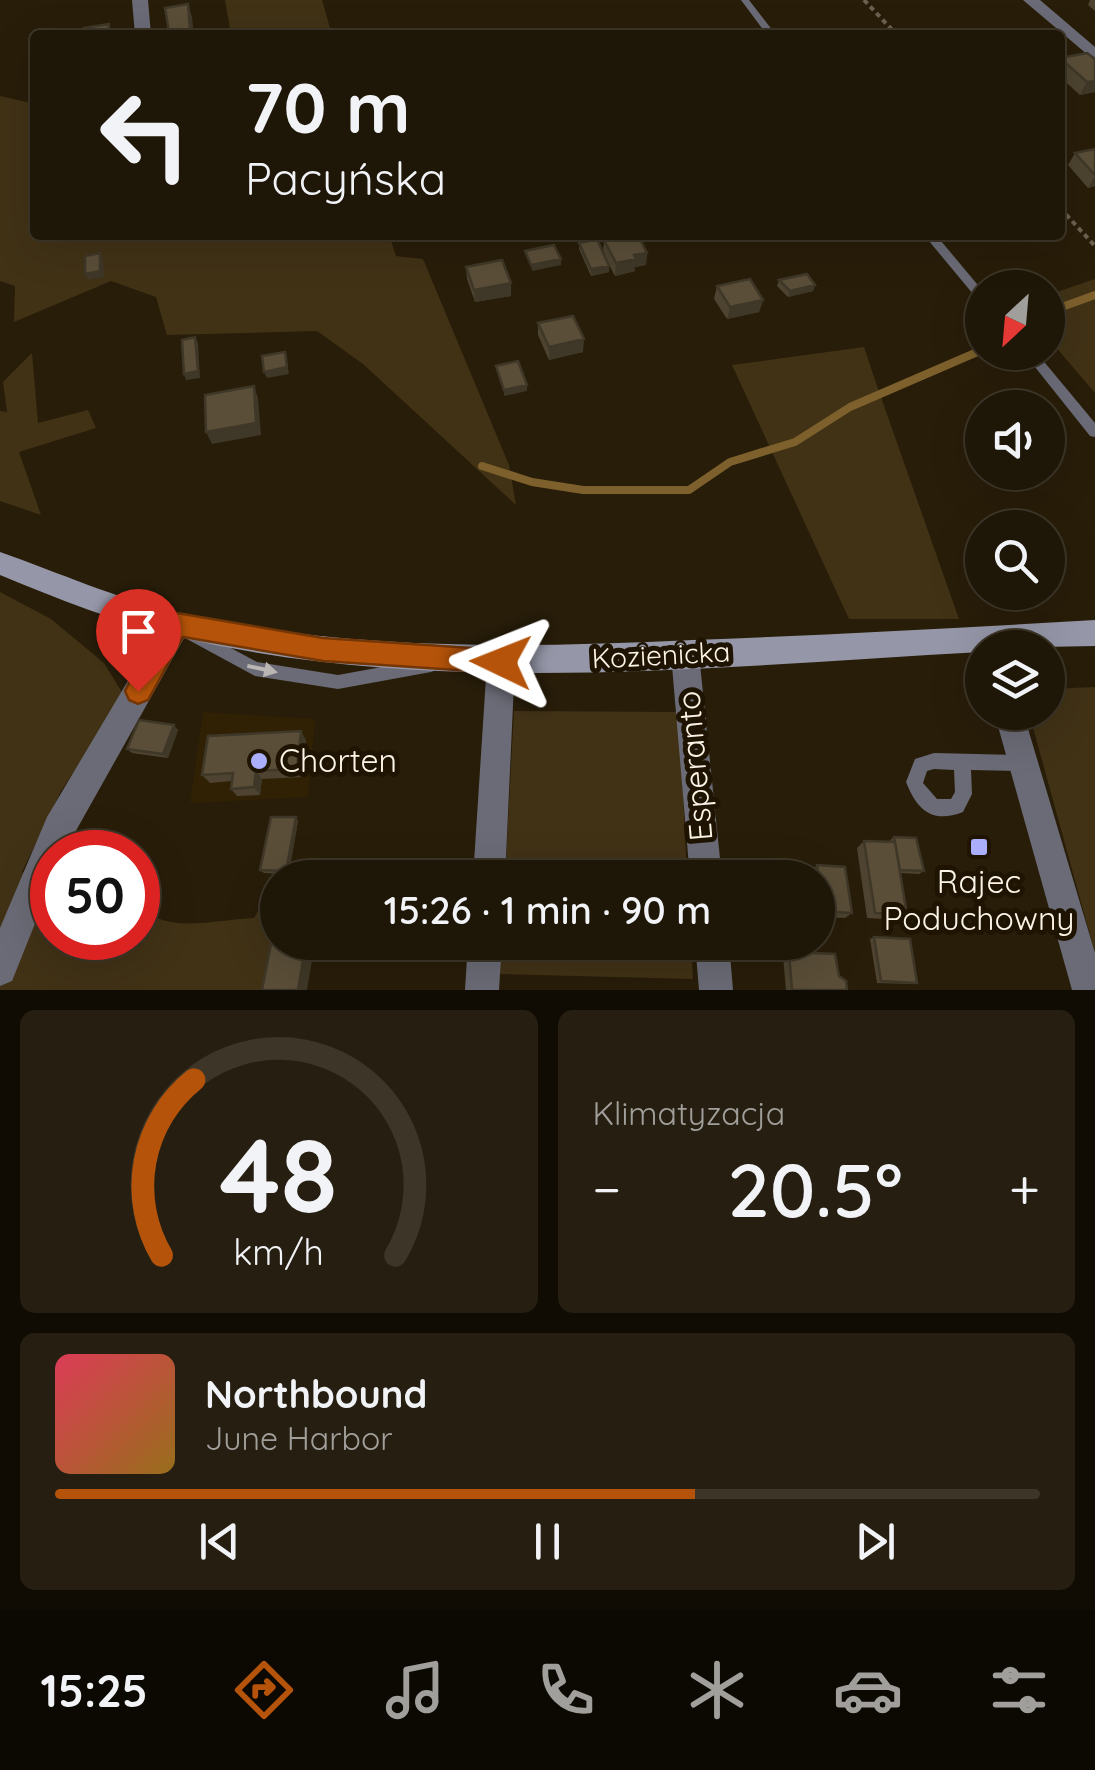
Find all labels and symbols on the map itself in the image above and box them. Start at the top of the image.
north arrow [965,270,1065,370]
pin [96,589,181,692]
position arrow [449,610,553,714]
street label: Kozienicka [591,633,731,676]
one-way arrow [247,662,278,678]
street label: Esperanto [668,689,720,843]
place label: Chorten [279,740,397,780]
marker: Chorten [248,750,270,772]
speed limit sign: 50 [30,830,160,960]
marker: Rajec Poduchowny [968,836,990,858]
place label: Rajec Poduchowny [884,861,1074,938]

